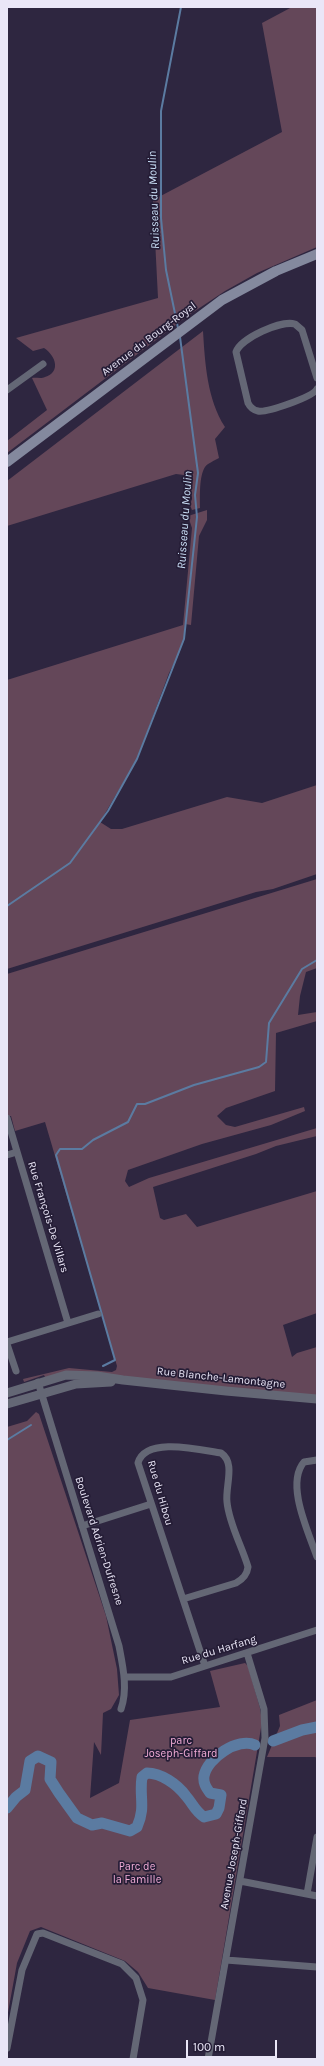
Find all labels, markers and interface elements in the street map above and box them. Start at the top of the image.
water label: Ruisseau du Moulin [145,151,163,249]
street label: Avenue du Bourg-Royal [99,299,199,379]
water label: Ruisseau du Moulin [174,470,196,570]
street label: Rue François-De Villars [25,1160,71,1274]
street label: Rue Blanche-Lamontagne [156,1365,286,1391]
street label: Rue du Hibou [144,1459,176,1527]
street label: Boulevard Adrien-Dufresne [72,1475,126,1607]
street label: Rue du Harfang [180,1632,258,1668]
park label: parc Joseph-Giffard [144,1734,218,1760]
street label: Avenue Joseph-Giffard [218,1798,250,1910]
park label: Parc de la Famille [113,1860,161,1886]
scale bar [188,2032,279,2058]
text: 100 m [193,2040,225,2054]

